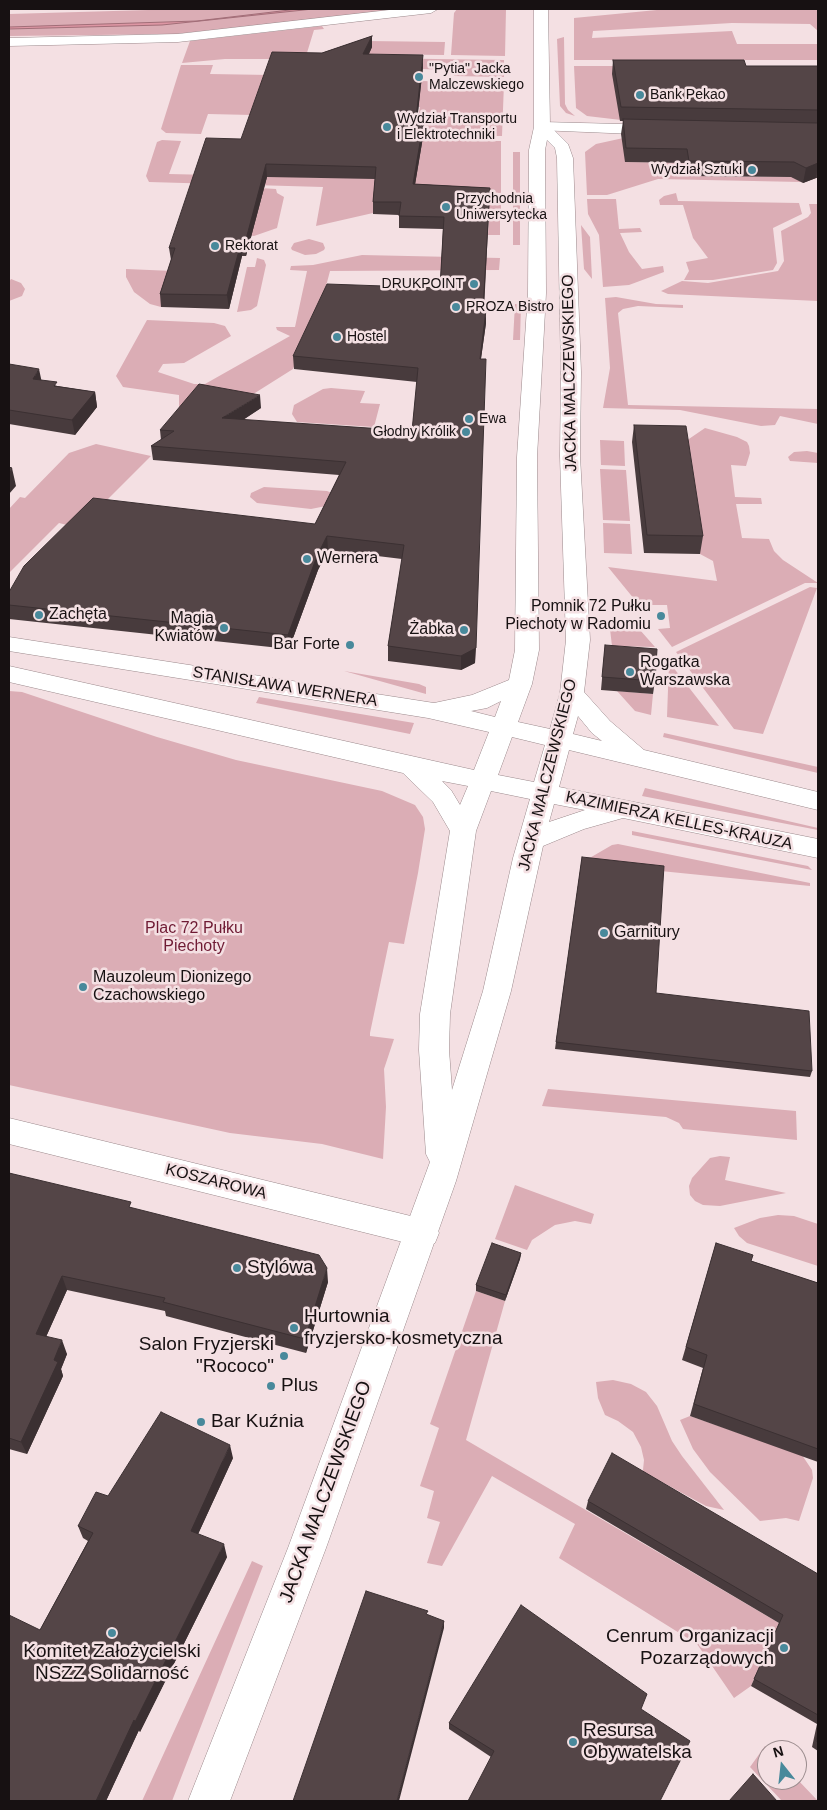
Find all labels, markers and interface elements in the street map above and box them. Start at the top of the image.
place label: "Pytia" Jacka Malczewskiego [429,61,524,94]
marker: "Pytia" Jacka Malczewskiego [413,71,425,83]
place label: Bank Pekao [650,87,725,103]
marker: Bank Pekao [634,89,646,101]
place label: Wydział Transportu i Elektrotechniki [397,111,517,144]
marker: Wydział Transportu i Elektrotechniki [381,121,393,133]
place label: Wydział Sztuki [651,162,742,178]
marker: Wydział Sztuki [746,164,758,176]
place label: Przychodnia Uniwersytecka [456,191,547,223]
marker: Przychodnia Uniwersytecka [440,201,452,213]
place label: Rektorat [225,238,278,254]
marker: Rektorat [209,240,221,252]
street label: JACKA MALCZEWSKIEGO [559,274,581,472]
place label: DRUKPOINT [382,276,464,292]
marker: DRUKPOINT [468,278,480,290]
place label: PROZA Bistro [466,299,554,315]
marker: PROZA Bistro [450,301,462,313]
place label: Hostel [347,329,387,345]
marker: Hostel [331,331,343,343]
place label: Ewa [479,411,506,427]
marker: Ewa [463,413,475,425]
place label: Głodny Królik [373,424,456,440]
marker: Głodny Królik [460,426,472,438]
place label: Wernera [317,549,378,569]
marker: Wernera [301,553,313,565]
place label: Pomnik 72 Pułku Piechoty w Radomiu [505,597,651,635]
place label: Zachęta [49,605,107,625]
marker: Zachęta [33,609,45,621]
place label: Magia Kwiatów [154,609,214,647]
marker: Pomnik 72 Pułku Piechoty w Radomiu [655,610,667,622]
place label: Żabka [410,620,454,640]
marker: Magia Kwiatów [218,622,230,634]
marker: Żabka [458,624,470,636]
place label: Bar Forte [273,635,340,655]
marker: Bar Forte [344,639,356,651]
place label: Rogatka Warszawska [640,653,730,691]
street label: STANISŁAWA WERNERA [191,663,379,711]
marker: Rogatka Warszawska [624,666,636,678]
street label: JACKA MALCZEWSKIEGO [515,677,581,873]
street label: KAZIMIERZA KELLES-KRAUZA [564,788,794,854]
park label: Plac 72 Pułku Piechoty [145,919,243,957]
place label: Garnitury [614,923,680,943]
marker: Garnitury [598,927,610,939]
place label: Mauzoleum Dionizego Czachowskiego [93,968,251,1006]
marker: Mauzoleum Dionizego Czachowskiego [77,981,89,993]
street label: KOSZAROWA [164,1160,268,1204]
place label: Stylówa [247,1257,314,1279]
marker: Stylówa [231,1262,243,1274]
place label: Hurtownia fryzjersko-kosmetyczna [304,1306,502,1350]
marker: Hurtownia fryzjersko-kosmetyczna [288,1322,300,1334]
place label: Salon Fryzjerski "Rococo" [139,1334,274,1378]
marker: Salon Fryzjerski "Rococo" [278,1350,290,1362]
place label: Plus [281,1375,318,1397]
street label: JACKA MALCZEWSKIEGO [275,1378,377,1606]
marker: Plus [265,1380,277,1392]
place label: Bar Kuźnia [211,1411,304,1433]
marker: Bar Kuźnia [195,1416,207,1428]
place label: Cenrum Organizacji Pozarządowych [606,1626,774,1670]
marker: Komitet Założycielski NSZZ Solidarność [106,1627,118,1639]
place label: Komitet Założycielski NSZZ Solidarność [23,1641,201,1685]
marker: Cenrum Organizacji Pozarządowych [778,1642,790,1654]
place label: Resursa Obywatelska [583,1720,692,1764]
marker: Resursa Obywatelska [567,1736,579,1748]
north arrow [757,1740,807,1790]
text: N [771,1742,785,1761]

